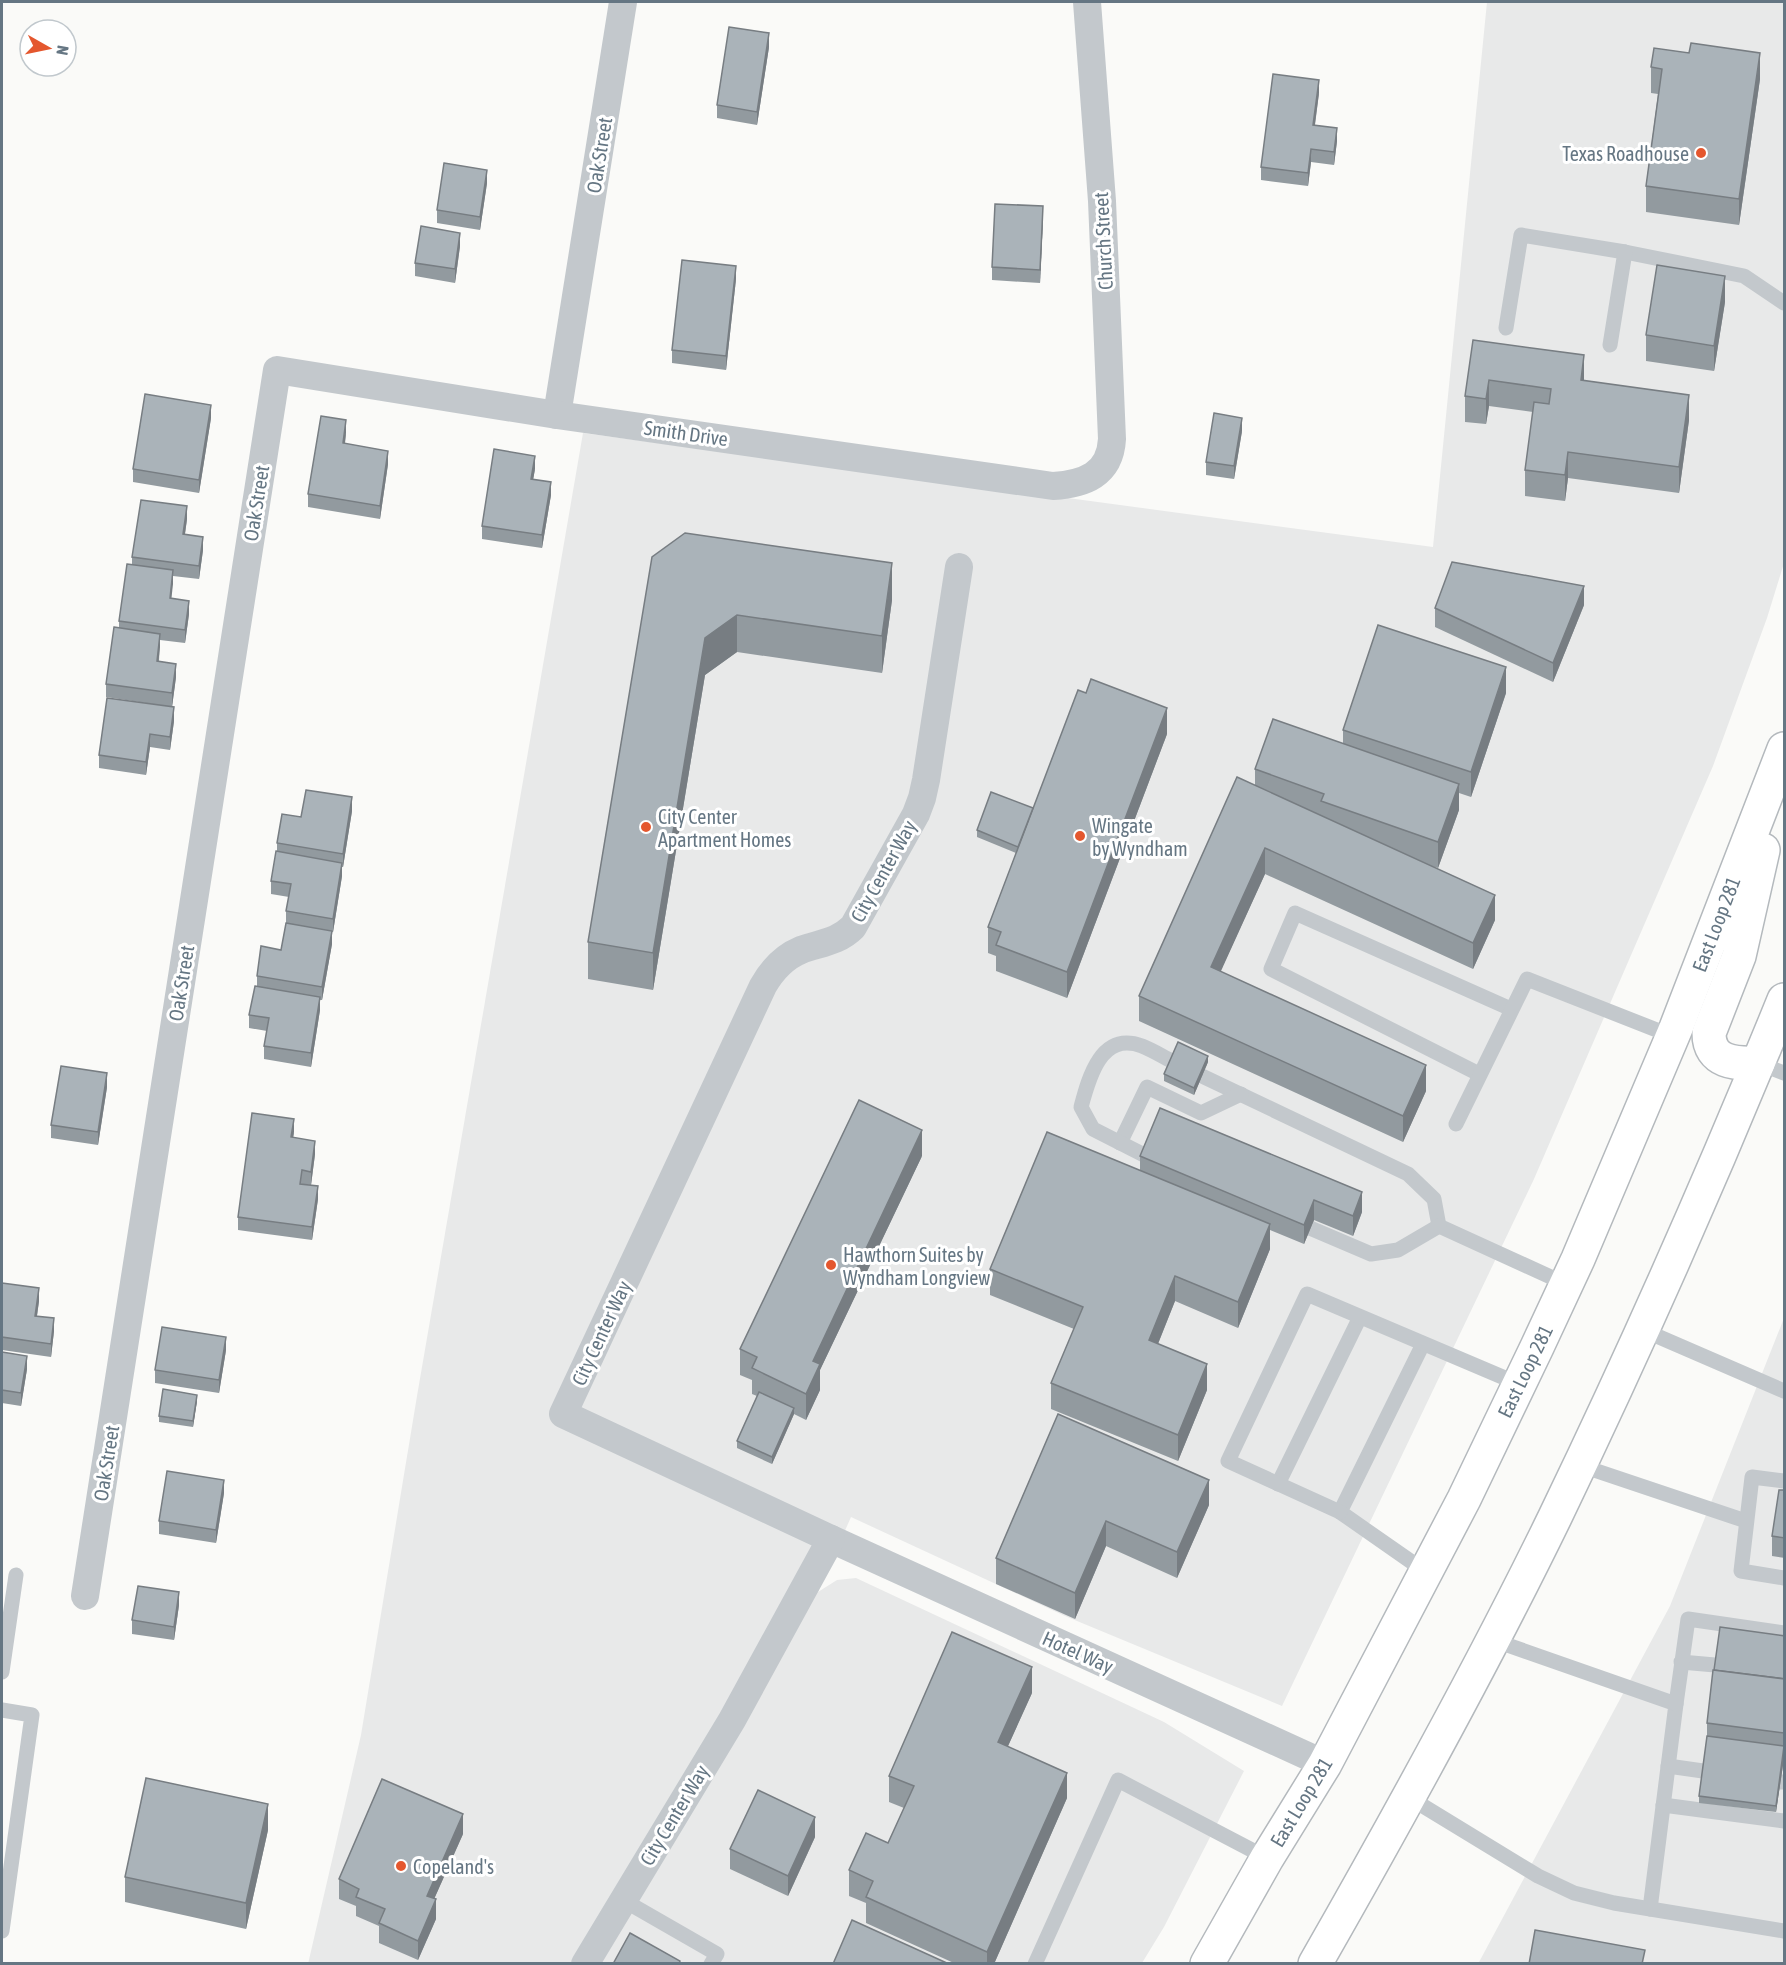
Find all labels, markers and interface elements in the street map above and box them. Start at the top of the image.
north arrow [18,18,78,78]
text: N [53,44,72,56]
street label: Oak Street [582,115,616,195]
place label: Texas Roadhouse [1562,142,1689,165]
marker: Texas Roadhouse [1694,146,1708,160]
street label: Church Street [1089,191,1117,291]
street label: Smith Drive [643,416,729,450]
street label: Oak Street [239,463,273,543]
place label: City Center Apartment Homes [658,805,791,851]
place label: Wingate by Wyndham [1092,814,1188,860]
street label: City Center Way [846,816,920,926]
marker: City Center Apartment Homes [639,820,653,834]
marker: Wingate by Wyndham [1073,829,1087,843]
street label: East Loop 281 [1687,873,1745,975]
street label: Oak Street [164,943,198,1023]
place label: Hawthorn Suites by Wyndham Longview [843,1243,990,1289]
marker: Hawthorn Suites by Wyndham Longview [824,1258,838,1272]
street label: City Center Way [567,1277,635,1389]
street label: East Loop 281 [1493,1321,1557,1421]
street label: Oak Street [89,1423,123,1503]
street label: Hotel Way [1039,1626,1117,1678]
street label: East Loop 281 [1265,1753,1337,1851]
street label: City Center Way [635,1761,713,1869]
place label: Copeland's [413,1855,494,1878]
marker: Copeland's [394,1859,408,1873]

